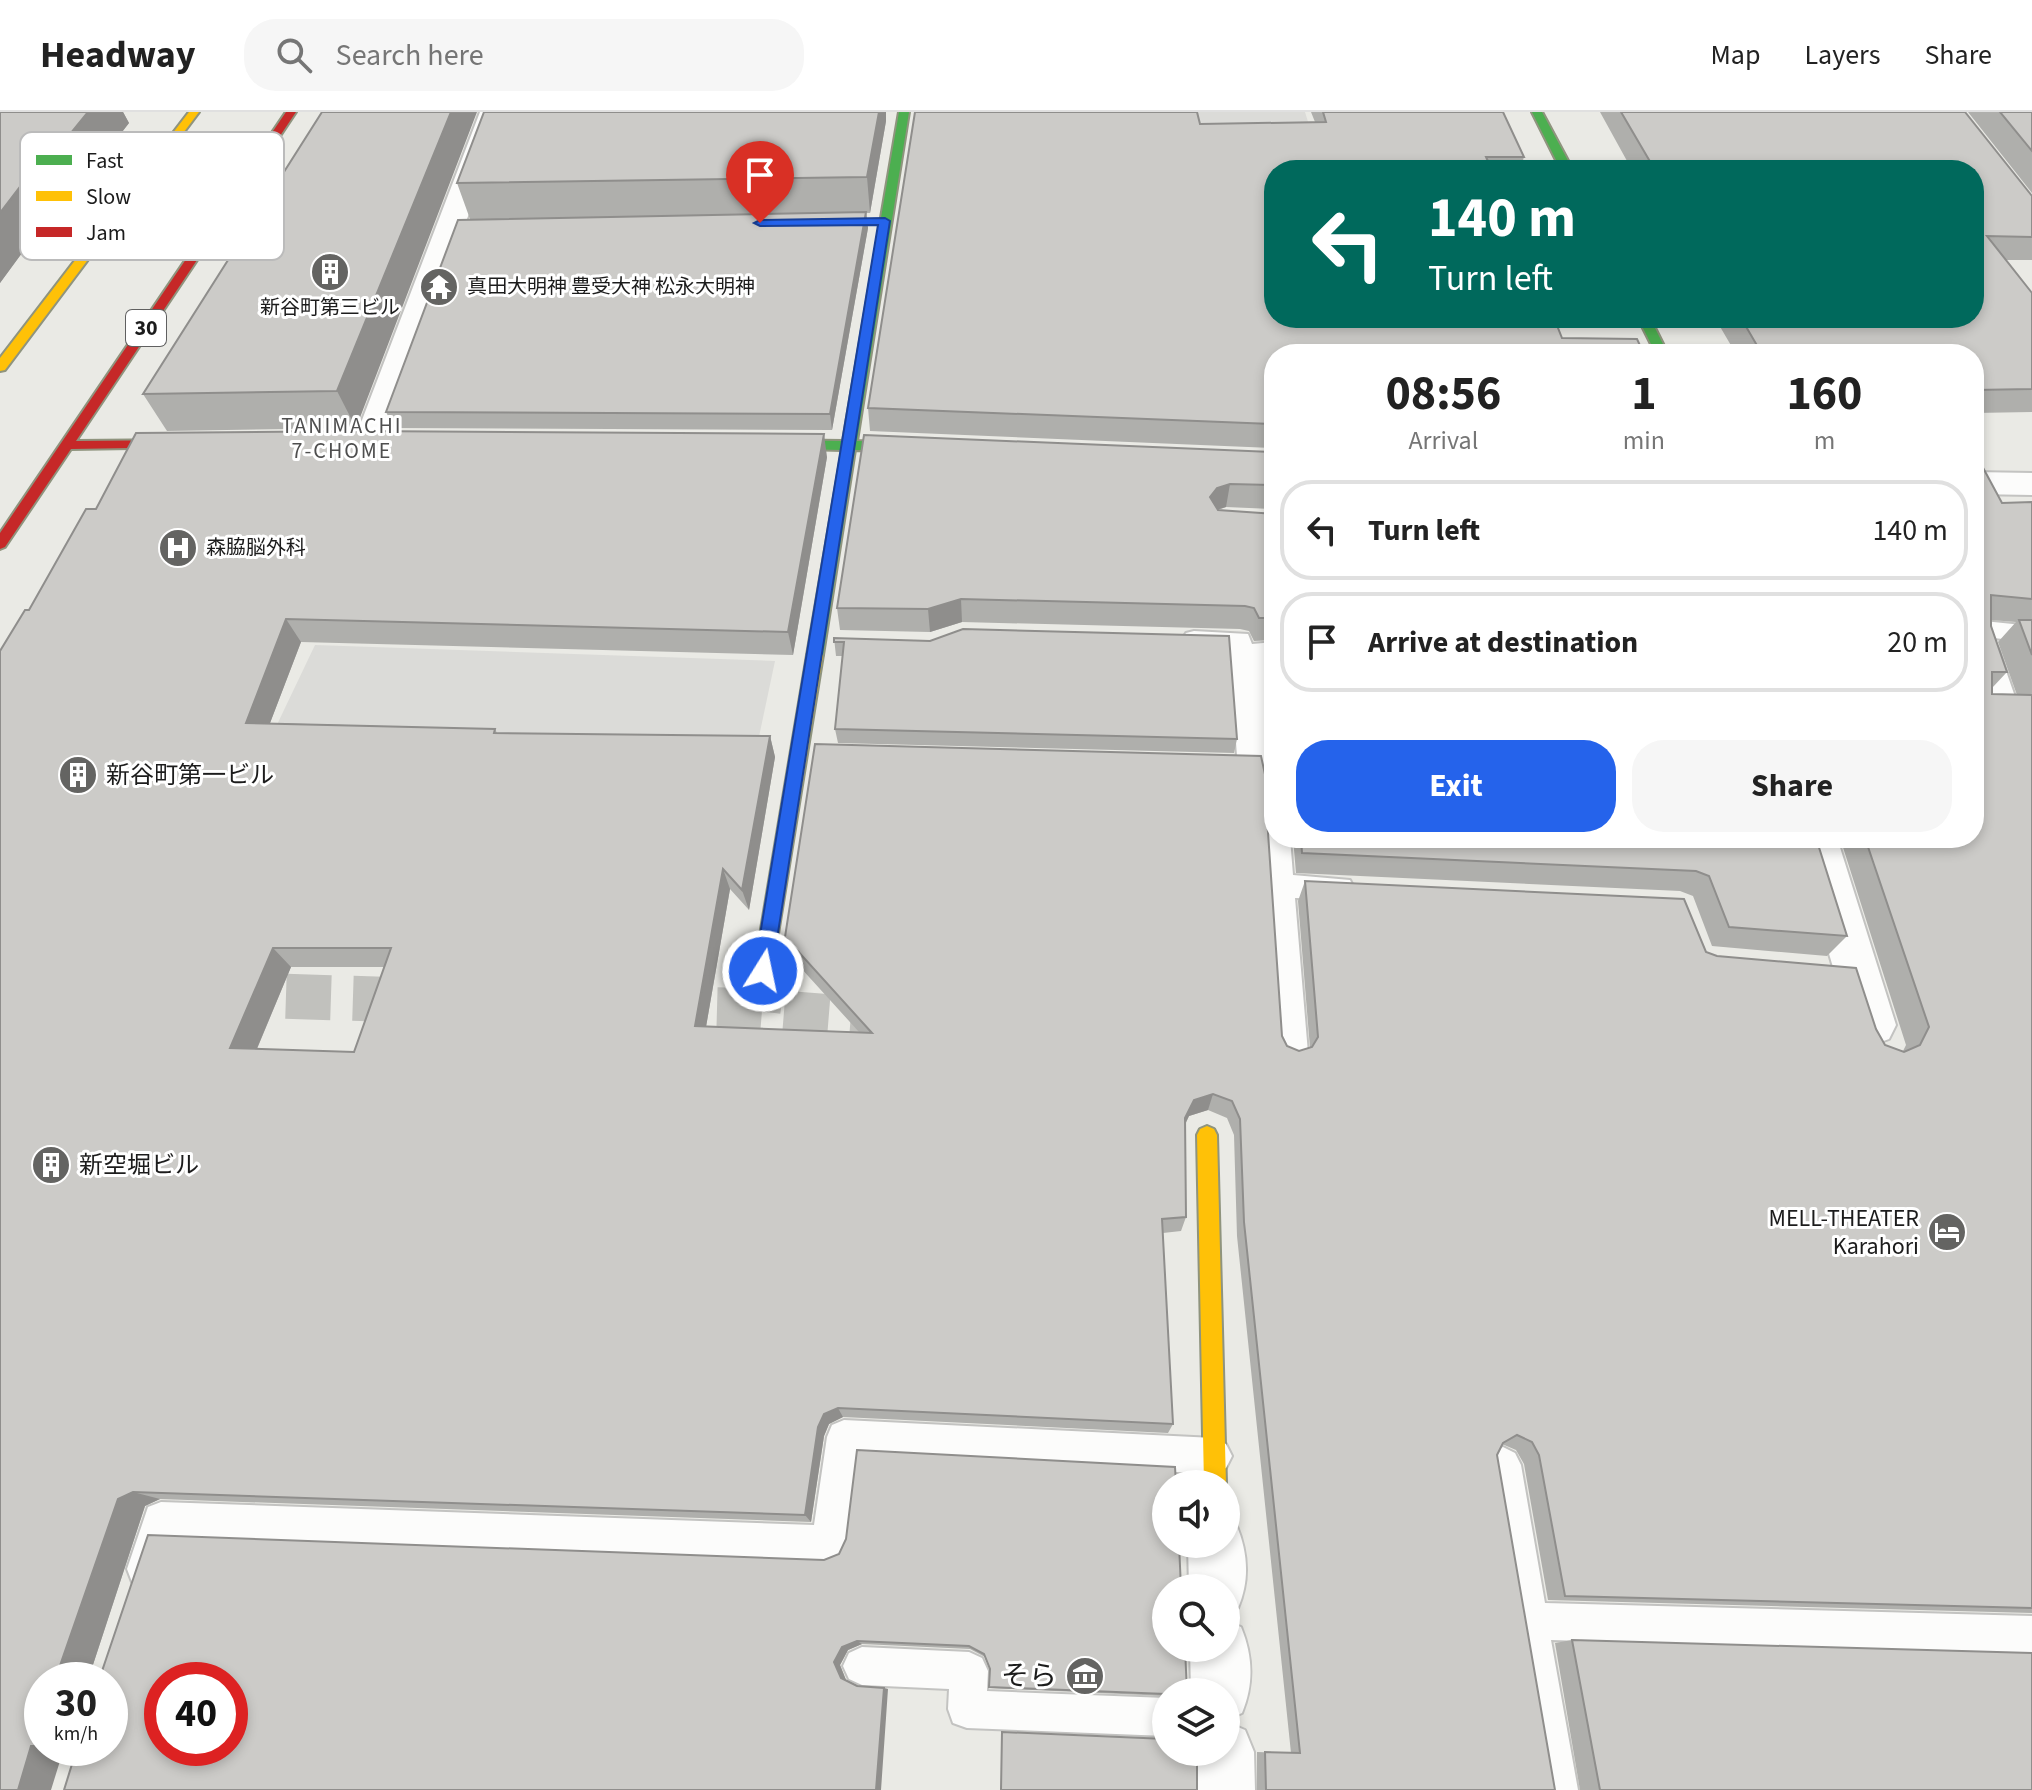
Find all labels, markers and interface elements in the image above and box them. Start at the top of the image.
search box [244,19,804,91]
text: Headway [40,28,196,82]
icon: search [272,33,316,77]
text: Search here [336,34,484,77]
text: Map [1710,35,1760,75]
text: Layers [1804,35,1880,75]
text: Share [1924,35,1992,75]
legend [20,132,284,260]
pin [726,141,794,223]
text: Fast [86,145,124,177]
icon: arrive [738,153,782,197]
text: 140 m [1428,179,1576,258]
text: Slow [86,181,131,213]
icon: left [1296,192,1400,296]
text: Jam [86,217,126,249]
building icon: 新谷町第三ビル [309,251,351,293]
text: Turn left [1428,253,1553,304]
temple icon: 真田大明神 豊受大神 松永大明神 [418,266,460,308]
place label: 真田大明神 豊受大神 松永大明神 [467,273,755,301]
place label: 新谷町第三ビル [260,294,400,322]
road number: 30 [126,310,166,346]
text: 08:56 [1385,360,1501,428]
text: 1 [1631,360,1657,428]
text: 160 [1786,360,1862,428]
district label: TANIMACHI 7-CHOME [281,410,403,467]
text: Arrival [1408,422,1478,459]
text: min [1623,422,1665,459]
text: m [1814,422,1835,459]
icon: left [1300,508,1344,552]
text: Turn left [1368,509,1480,552]
text: 140 m [1872,509,1948,552]
hospital icon: 森脇脳外科 [157,527,199,569]
place label: 森脇脳外科 [206,534,306,562]
icon: arrive [1300,620,1344,664]
text: Arrive at destination [1368,621,1638,664]
text: 20 m [1887,621,1948,664]
button: Exit [1296,740,1616,832]
button: Share [1632,740,1952,832]
building icon: 新谷町第一ビル [57,754,99,796]
place label: 新谷町第一ビル [106,758,274,793]
position arrow [721,929,805,1013]
building icon: 新空堀ビル [30,1144,72,1186]
place label: 新空堀ビル [79,1148,199,1183]
place label: MELL-THEATER Karahori [1768,1201,1919,1264]
hotel icon: MELL-THEATER Karahori [1926,1211,1968,1253]
map controls [1152,1470,1240,1766]
button: sound [1152,1470,1240,1558]
button: search [1152,1574,1240,1662]
museum icon: そら [1064,1655,1106,1697]
place label: そら [1001,1656,1057,1696]
speed limit sign: 40 [144,1662,248,1766]
text: 30 [55,1675,97,1732]
button: layers [1152,1678,1240,1766]
text: km/h [54,1720,98,1748]

